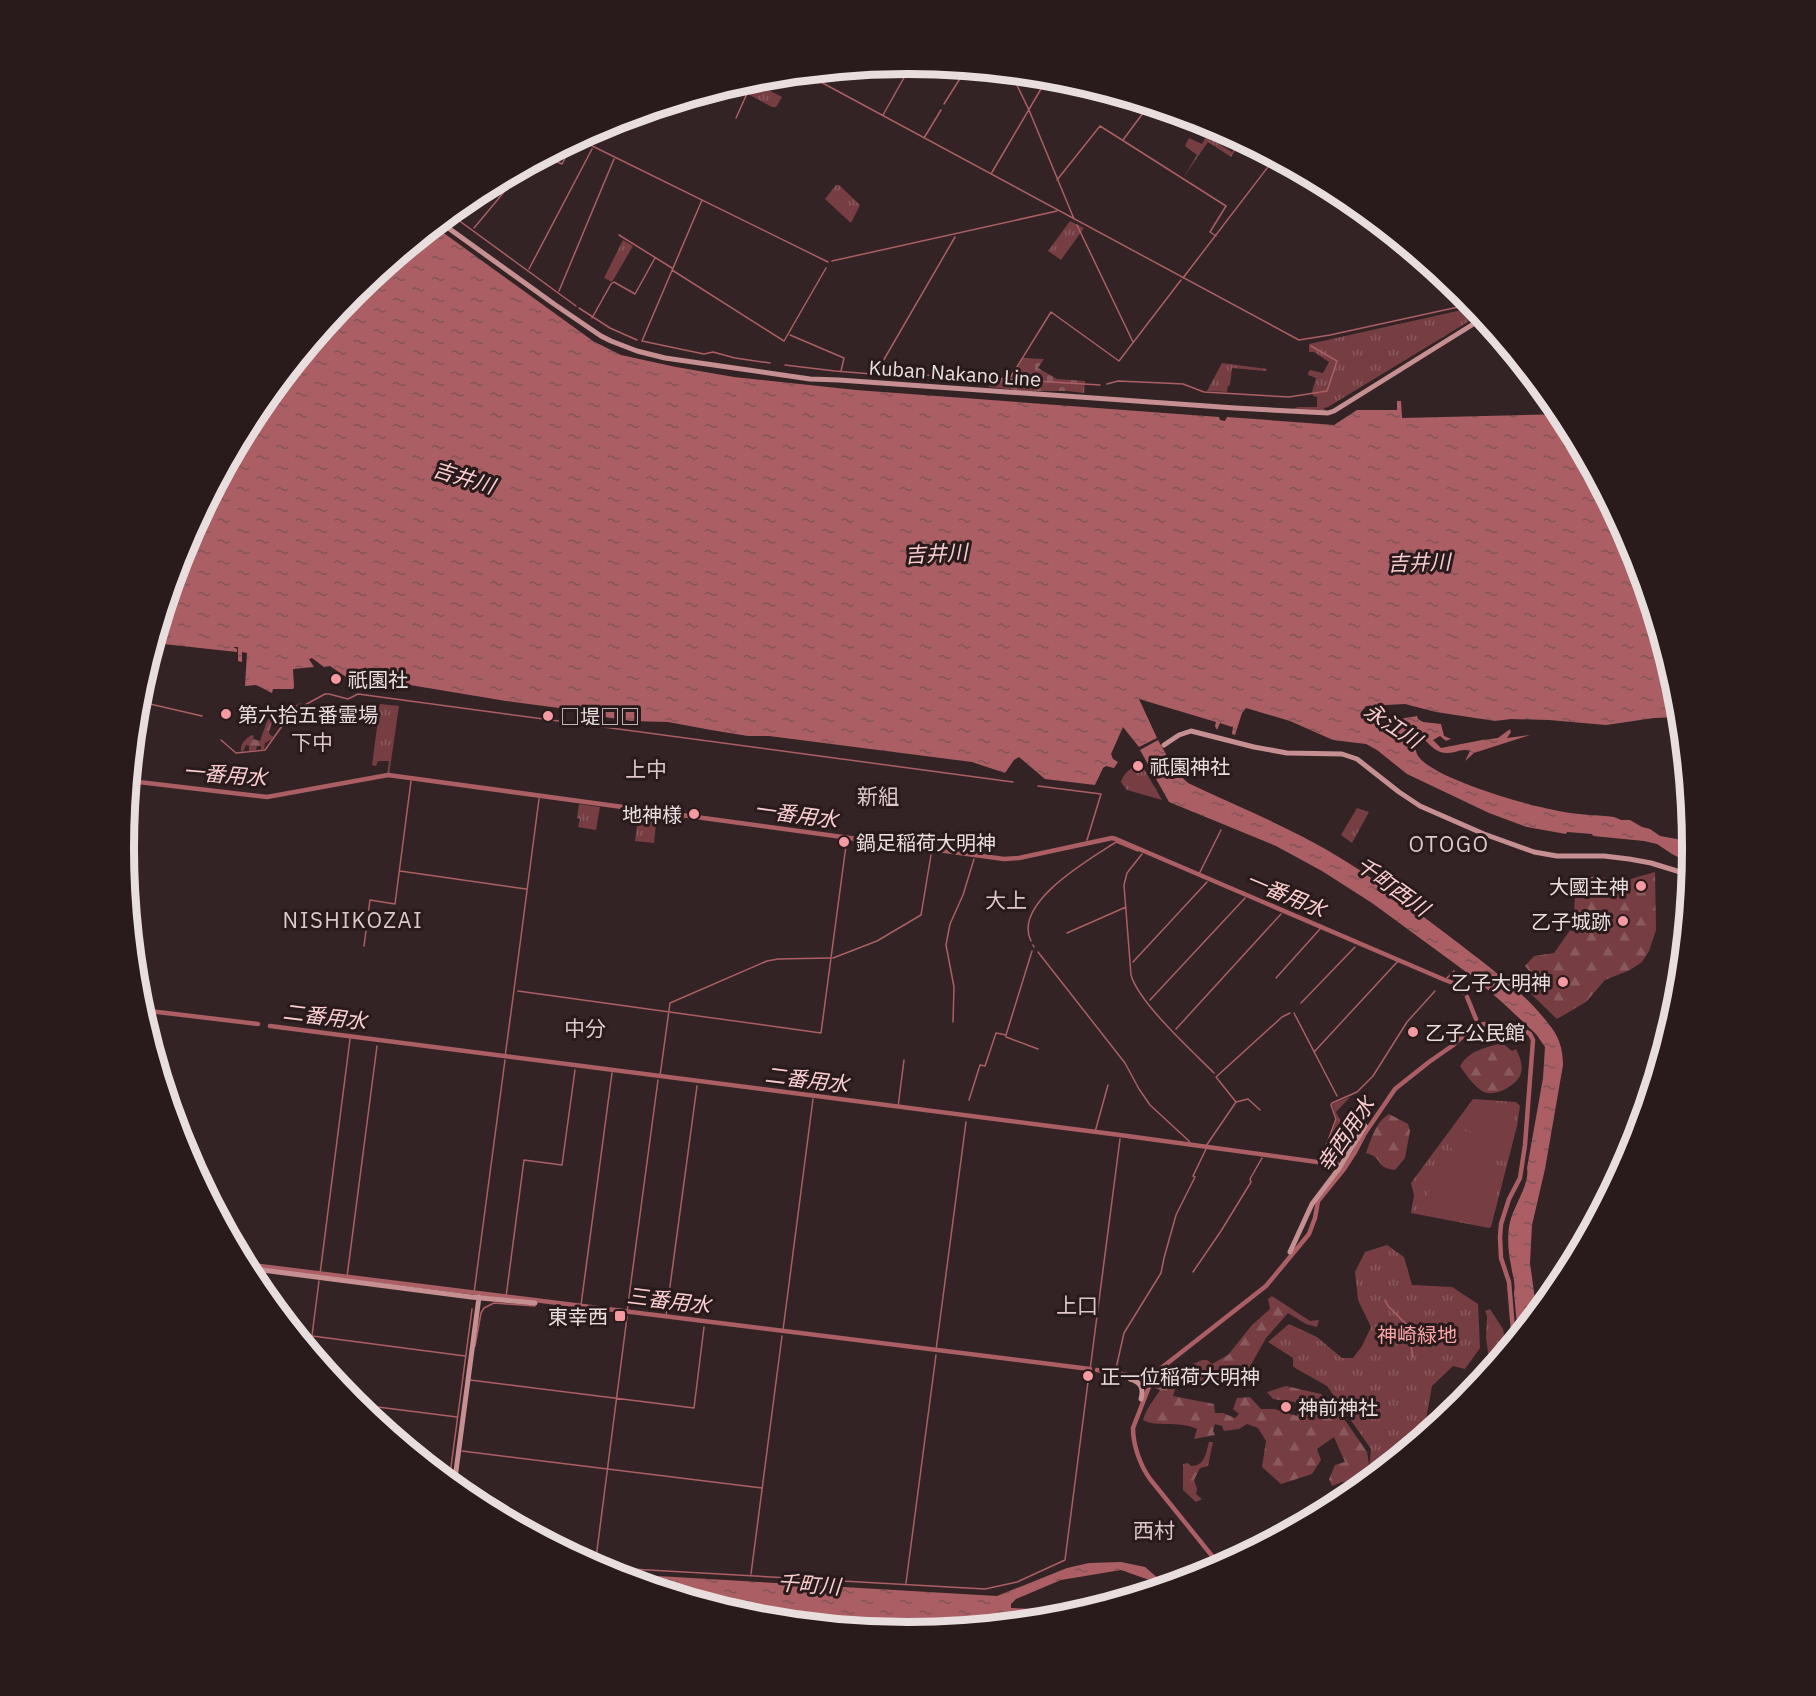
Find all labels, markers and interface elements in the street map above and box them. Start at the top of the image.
street label: Kuban Nakano Line [868,354,1042,392]
water label: 吉井川 [430,454,500,500]
water label: 吉井川 [904,537,970,569]
water label: 吉井川 [1387,547,1453,577]
place label: 祇園社 [348,666,408,693]
marker: 祇園社 [329,672,343,686]
water label: 永江川 [1359,696,1429,755]
place label: 第六拾五番霊場 [238,701,378,728]
place label: □堤□□ [560,703,640,730]
marker: 第六拾五番霊場 [219,707,233,721]
marker: □堤□□ [541,709,555,723]
district label: 下中 [291,728,333,756]
place label: 祇園神社 [1150,753,1230,780]
district label: 上中 [625,755,667,783]
water label: 一番用水 [182,756,270,792]
marker: 祇園神社 [1131,759,1145,773]
district label: 新組 [857,782,899,810]
water label: 一番用水 [752,794,842,834]
place label: 地神様 [622,801,682,828]
marker: 地神様 [687,807,701,821]
place label: 鍋足稲荷大明神 [856,829,996,856]
district label: OTOGO [1408,829,1490,858]
marker: 鍋足稲荷大明神 [837,835,851,849]
water label: 千町西川 [1351,850,1437,923]
water label: 一番用水 [1242,865,1332,924]
place label: 大國主神 [1549,873,1629,900]
marker: 大國主神 [1634,879,1648,893]
district label: 大上 [985,886,1027,914]
district label: NISHIKOZAI [283,905,423,934]
place label: 乙子城跡 [1531,908,1611,935]
marker: 乙子城跡 [1616,914,1630,928]
place label: 乙子大明神 [1451,969,1551,996]
marker: 乙子大明神 [1556,975,1570,989]
water label: 二番用水 [282,997,370,1035]
district label: 中分 [564,1014,606,1042]
place label: 乙子公民館 [1425,1019,1525,1046]
marker: 乙子公民館 [1406,1025,1420,1039]
water label: 二番用水 [764,1060,852,1098]
water label: 幸西用水 [1310,1090,1381,1177]
water label: 三番用水 [626,1281,714,1319]
district label: 上口 [1056,1291,1098,1319]
place label: 東幸西 [548,1303,608,1330]
marker: 東幸西 [613,1309,627,1323]
park label: 神崎緑地 [1377,1321,1457,1348]
place label: 正一位稲荷大明神 [1100,1363,1260,1390]
marker: 正一位稲荷大明神 [1081,1369,1095,1383]
place label: 神前神社 [1298,1394,1378,1421]
marker: 神前神社 [1279,1400,1293,1414]
district label: 西村 [1133,1516,1175,1544]
water label: 千町川 [777,1568,843,1600]

